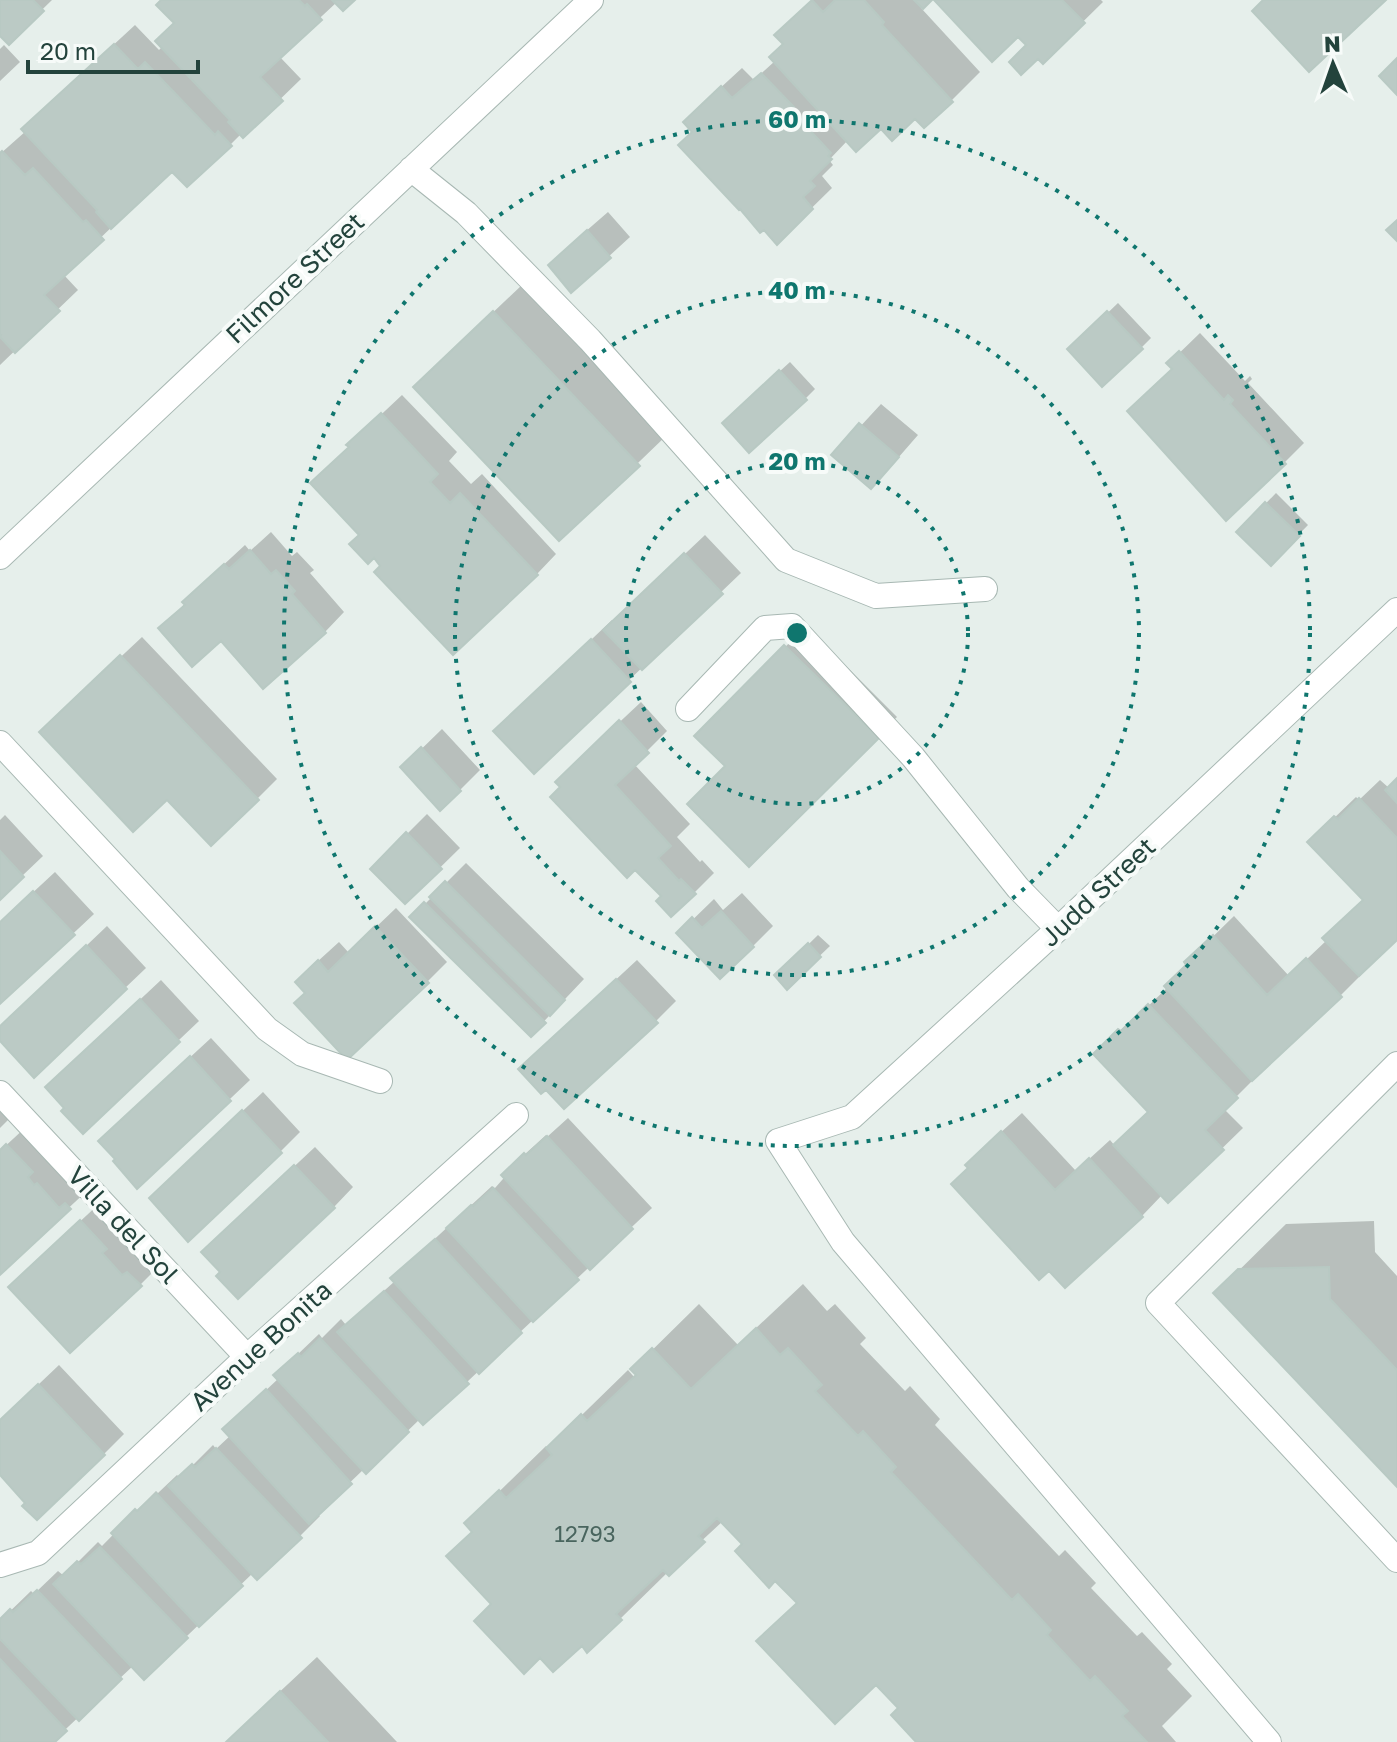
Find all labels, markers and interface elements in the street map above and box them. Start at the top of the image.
scale bar [28,24,198,74]
north arrow [1293,24,1373,104]
text: N [1323,30,1341,57]
text: 20 m [40,36,96,65]
text: 60 m [768,104,826,133]
street label: Filmore Street [219,206,370,350]
text: 40 m [768,275,826,304]
text: 20 m [768,446,826,475]
centre of rings [783,619,811,647]
street label: Judd Street [1034,831,1161,953]
street label: Villa del Sol [61,1160,185,1290]
street label: Avenue Bonita [184,1274,338,1417]
house number: 12793 [554,1520,616,1547]

